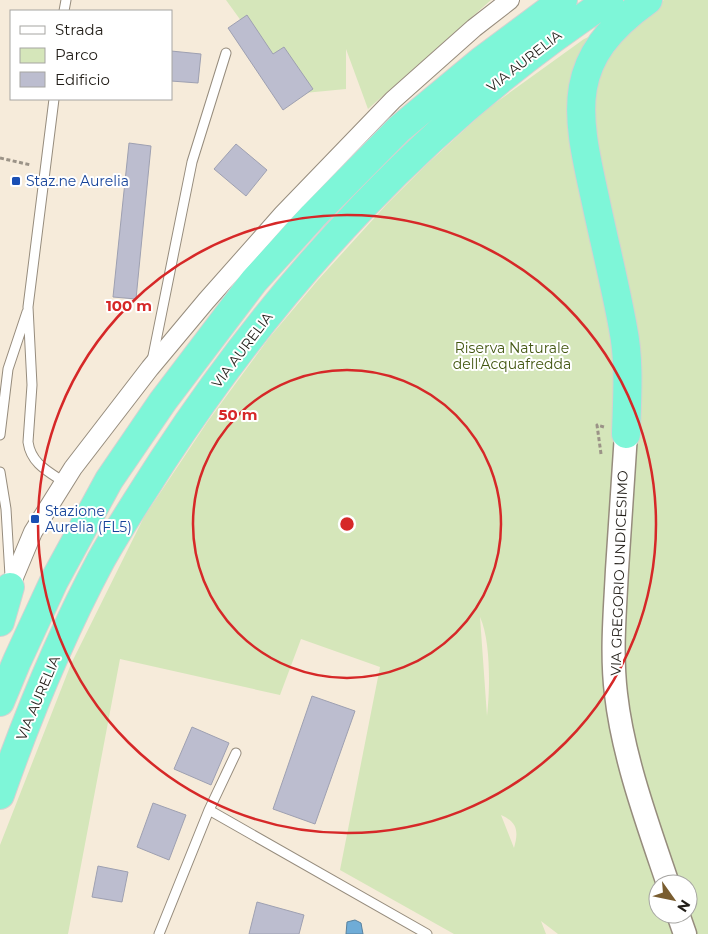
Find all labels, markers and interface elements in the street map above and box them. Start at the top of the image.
legend [10,10,172,100]
text: Strada [55,20,104,39]
street label: VIA AURELIA [483,25,566,96]
text: Parco [55,45,98,64]
text: Edificio [55,70,110,89]
place label: Staz.ne Aurelia [26,172,129,190]
marker: Staz.ne Aurelia [10,175,22,187]
text: 100 m [106,296,152,315]
street label: VIA AURELIA [208,308,277,392]
park label: Riserva Naturale dell'Acquafredda [453,339,571,373]
text: 50 m [218,405,258,424]
street label: VIA GREGORIO UNDICESIMO [606,470,632,676]
place label: Stazione Aurelia (FL5) [45,502,132,536]
marker: Stazione Aurelia (FL5) [29,513,41,525]
centre of rings [338,515,356,533]
street label: VIA AURELIA [12,652,64,743]
north arrow [648,874,698,924]
text: N [673,896,695,916]

